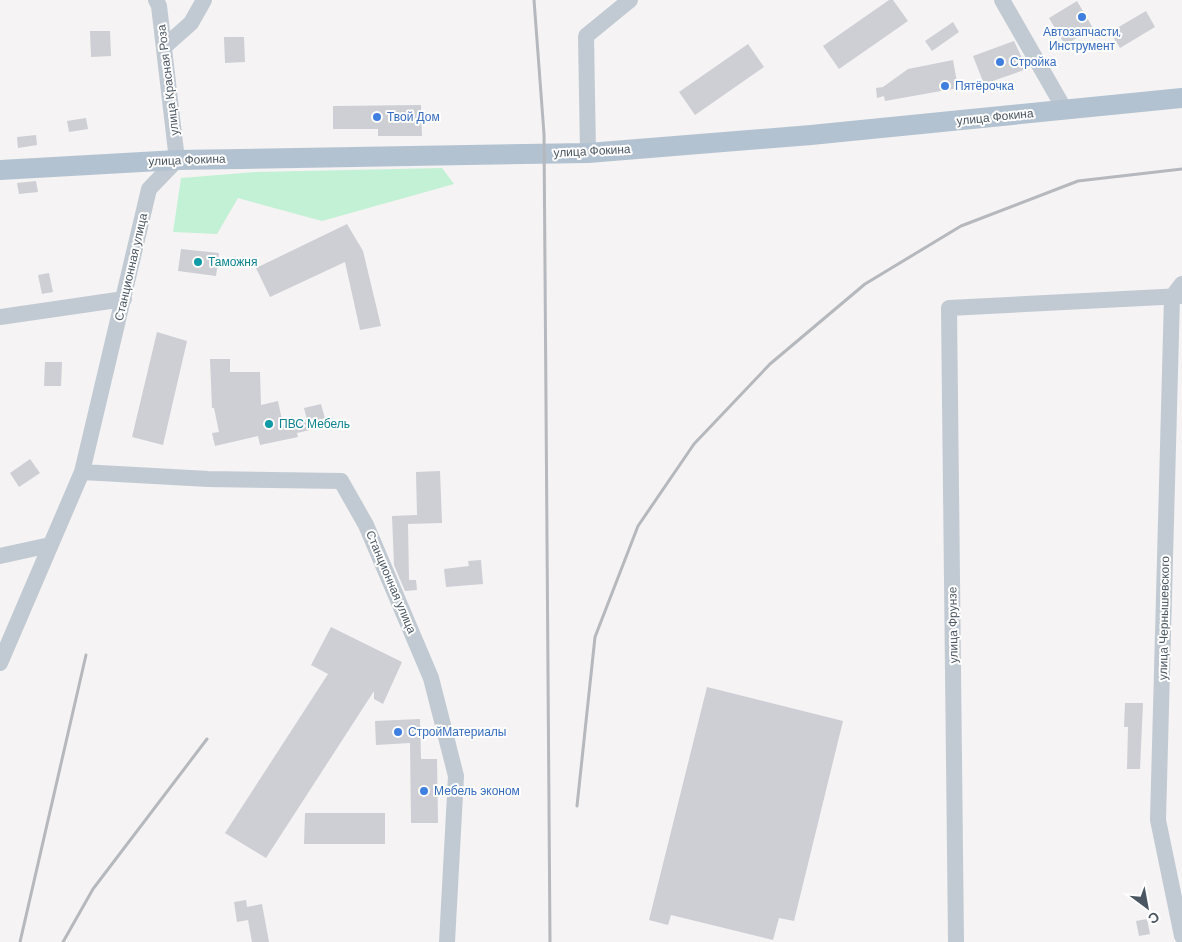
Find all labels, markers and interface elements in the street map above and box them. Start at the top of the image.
marker: Автозапчасти, Инструмент [1076,11,1088,23]
street label: улица Красная Роза [153,23,183,136]
place label: Автозапчасти, Инструмент [1043,24,1121,54]
place label: Стройка [1010,54,1057,70]
marker: Стройка [994,56,1006,68]
place label: Пятёрочка [955,78,1014,94]
marker: Пятёрочка [939,80,951,92]
street label: улица Фокина [956,105,1035,129]
place label: Твой Дом [387,109,440,125]
marker: Твой Дом [371,111,383,123]
street label: улица Фокина [553,141,631,161]
street label: улица Фокина [148,151,226,169]
street label: Станционная улица [111,211,151,322]
place label: Таможня [208,254,257,270]
marker: Таможня [192,256,204,268]
place label: ПВС Мебель [279,416,350,432]
marker: ПВС Мебель [263,418,275,430]
street label: Станционная улица [362,528,420,636]
street label: улица Чернышевского [1155,555,1173,680]
street label: улица Фрунзе [944,586,962,663]
place label: СтройМатериалы [408,724,506,740]
marker: СтройМатериалы [392,726,404,738]
place label: Мебель эконом [434,783,520,799]
marker: Мебель эконом [418,785,430,797]
north arrow [1122,882,1172,932]
text: С [1145,908,1163,928]

